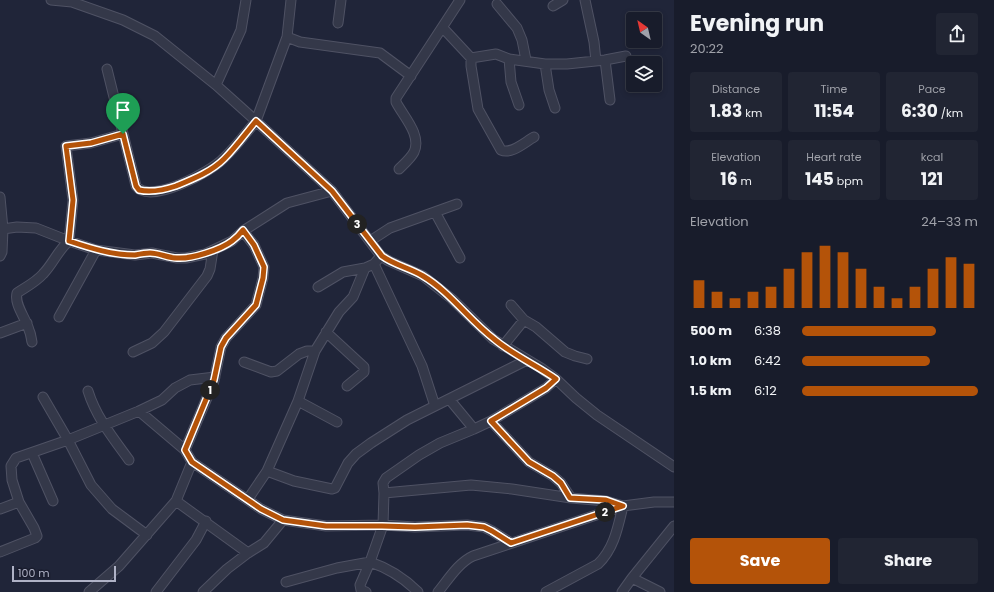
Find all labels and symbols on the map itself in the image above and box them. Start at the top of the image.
north arrow [626,12,662,48]
pin [106,93,140,134]
pin: 3 [347,214,367,234]
pin: 1 [200,380,220,400]
pin: 2 [595,502,615,522]
scale bar [12,564,116,583]

